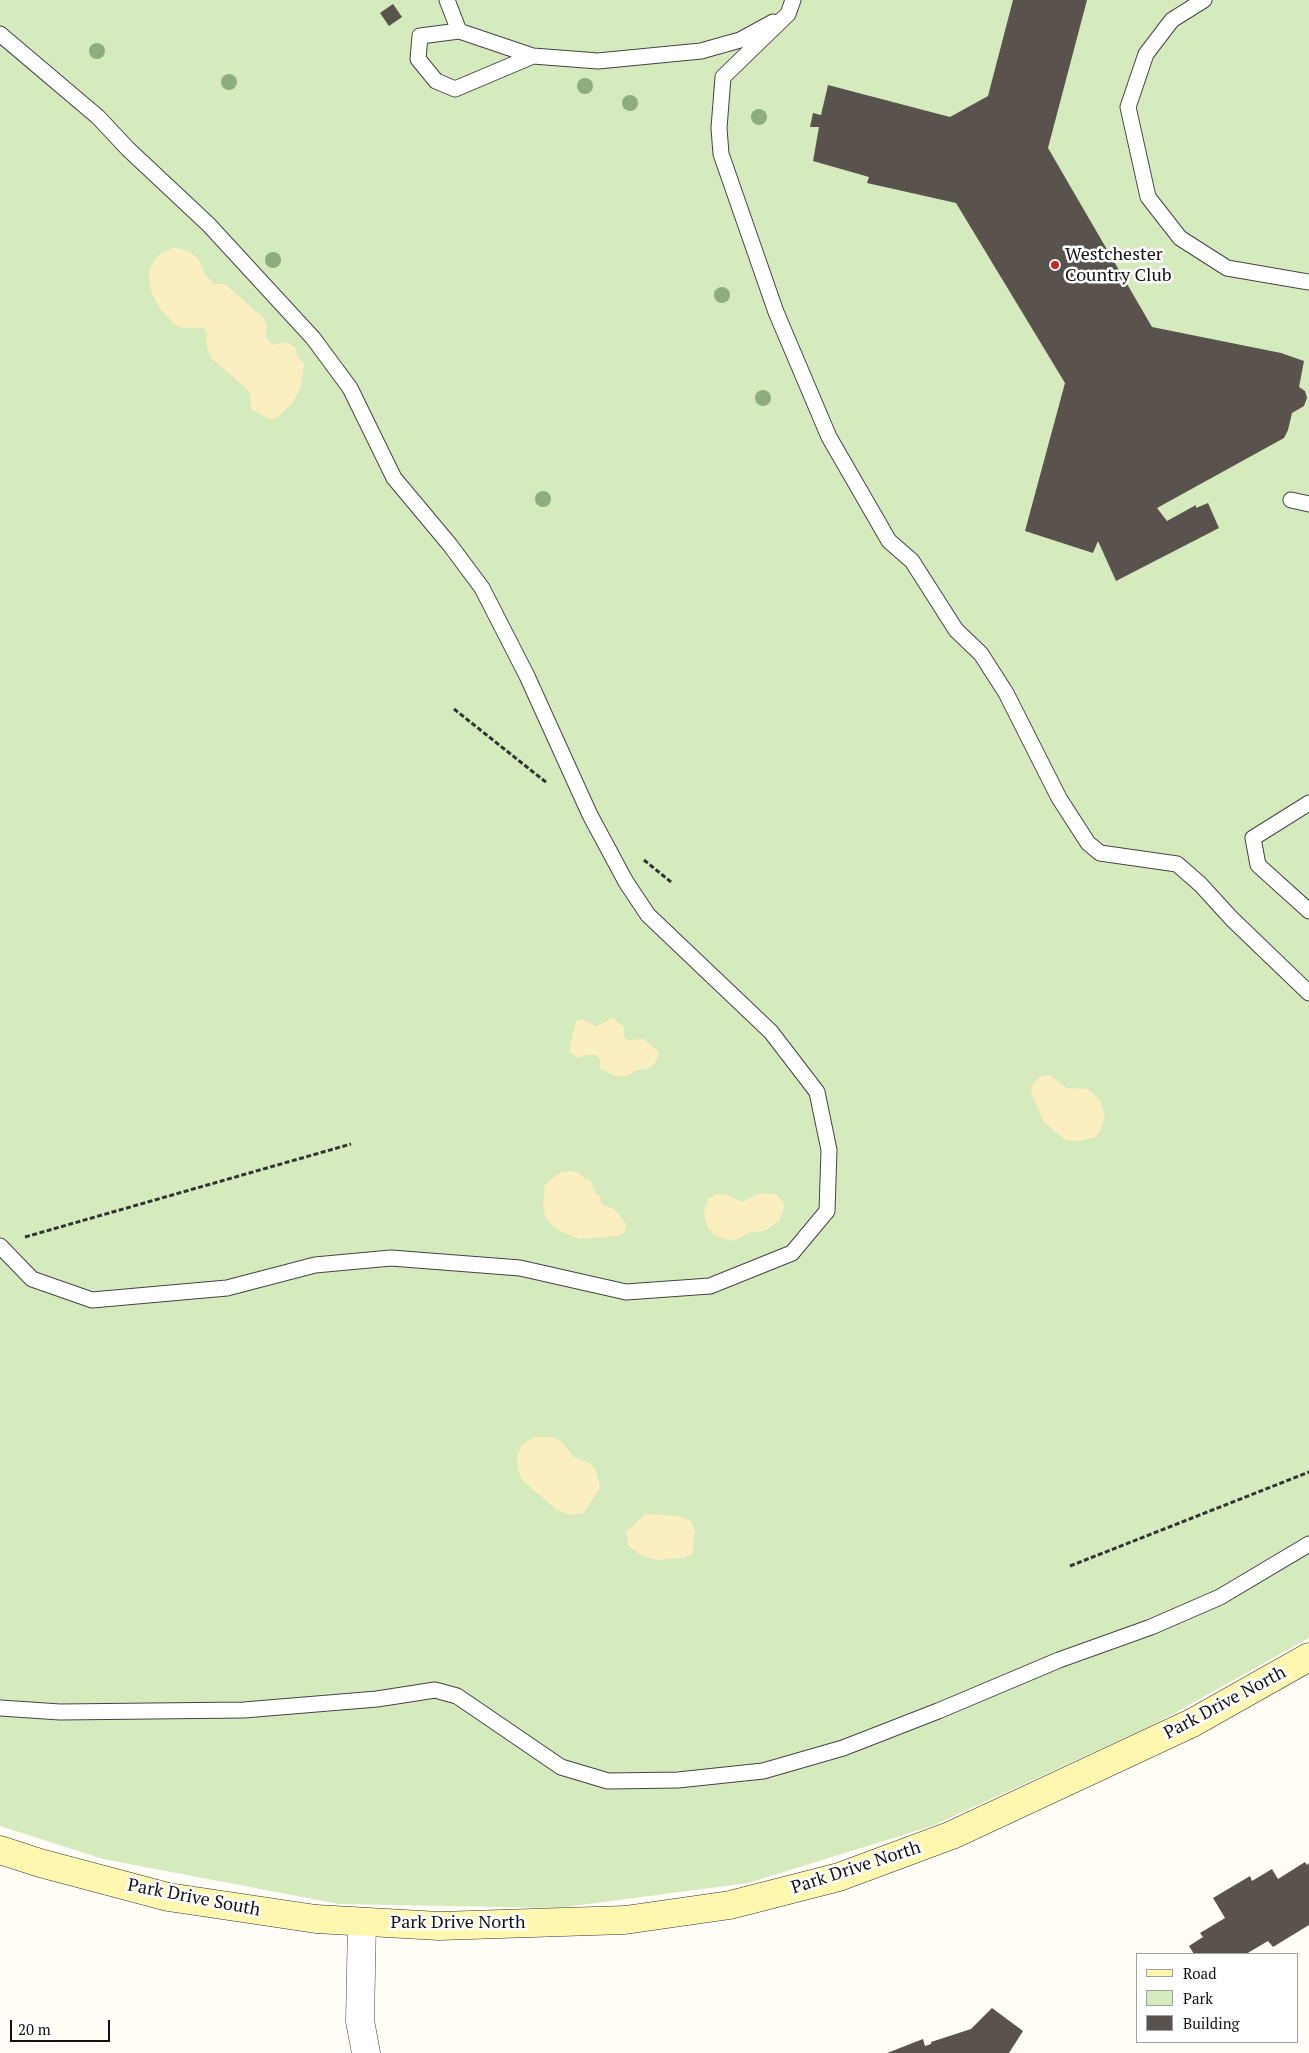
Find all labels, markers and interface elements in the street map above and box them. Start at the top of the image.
place label: Westchester Country Club [1065,244,1172,286]
marker: Westchester Country Club [1049,259,1061,271]
street label: Park Drive North [1160,1662,1290,1744]
street label: Park Drive North [788,1837,924,1899]
street label: Park Drive South [126,1875,262,1921]
street label: Park Drive North [391,1912,525,1934]
legend [1136,1953,1299,2043]
text: Road [1183,1963,1216,1983]
text: Park [1183,1988,1213,2008]
scale bar [12,2010,112,2042]
text: Building [1183,2013,1240,2033]
text: 20 m [18,2019,51,2039]

